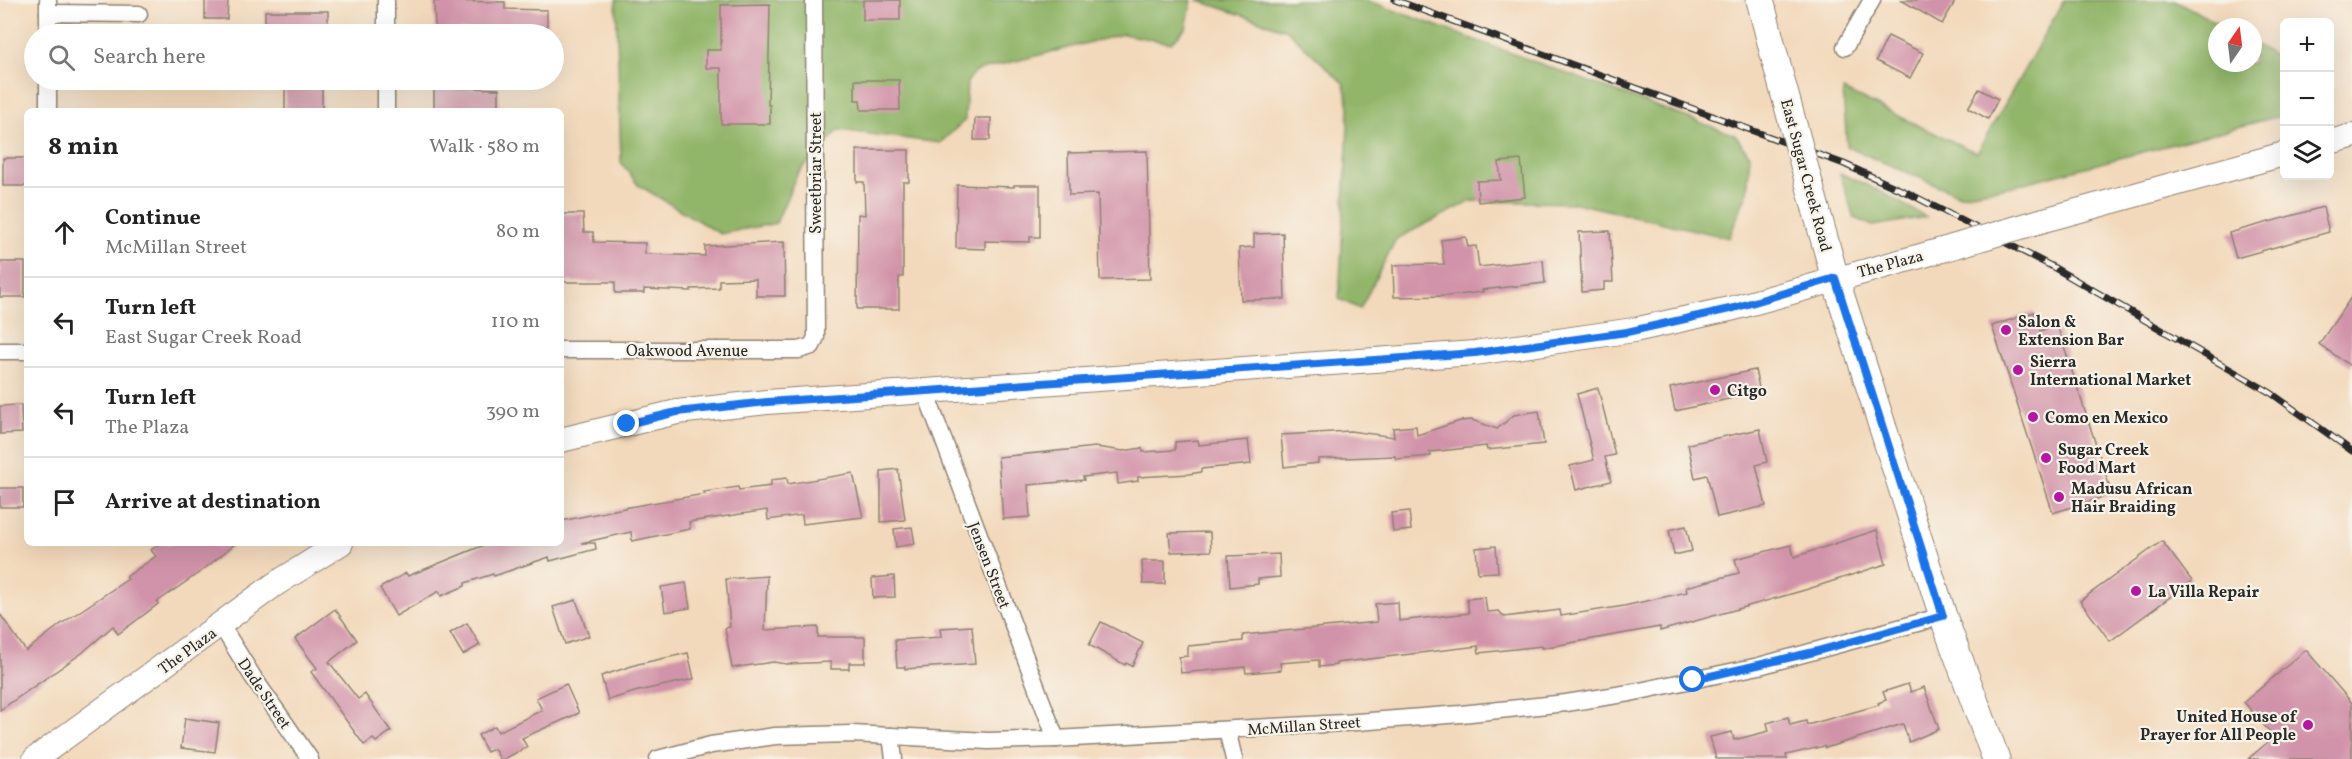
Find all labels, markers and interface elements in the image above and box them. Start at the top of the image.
north arrow [2208,18,2262,72]
map controls [2280,18,2334,180]
button: + [2280,18,2334,72]
search box [24,24,564,90]
icon: search [45,41,78,74]
text: Search here [93,42,206,73]
button: − [2280,72,2334,126]
street label: East Sugar Creek Road [1774,97,1836,254]
street label: Sweetbriar Street [806,112,828,234]
button: layers [2280,126,2334,180]
text: 8 min [48,129,119,165]
text: Walk · 580 m [429,133,540,161]
text: Continue [105,203,201,234]
icon: ahead [48,216,81,249]
text: 80 m [496,218,540,246]
text: McMillan Street [105,234,247,262]
street label: The Plaza [1855,246,1926,284]
text: Turn left [105,293,196,324]
icon: left [48,306,81,339]
text: 110 m [491,308,540,336]
place label: Salon & Extension Bar [2018,312,2125,352]
marker: Salon & Extension Bar [1999,323,2013,337]
text: East Sugar Creek Road [105,324,302,352]
street label: Oakwood Avenue [626,341,748,363]
place label: Sierra International Market [2030,352,2191,392]
marker: Sierra International Market [2011,363,2025,377]
place label: Citgo [1727,381,1767,403]
text: Turn left [105,383,196,414]
marker: Citgo [1708,383,1722,397]
icon: left [48,396,81,429]
text: 390 m [486,398,540,426]
place label: Como en Mexico [2045,408,2168,430]
route end [613,410,639,436]
marker: Como en Mexico [2026,410,2040,424]
text: The Plaza [105,414,189,442]
place label: Sugar Creek Food Mart [2058,440,2149,480]
marker: Sugar Creek Food Mart [2039,451,2053,465]
place label: Madusu African Hair Braiding [2071,479,2193,519]
icon: arrive [48,486,81,519]
text: Arrive at destination [105,487,321,518]
marker: Madusu African Hair Braiding [2052,490,2066,504]
street label: Jensen Street [961,519,1015,613]
place label: La Villa Repair [2148,582,2260,604]
marker: La Villa Repair [2129,584,2143,598]
street label: The Plaza [154,623,222,680]
street label: Dade Street [231,654,295,734]
route start [1679,666,1705,692]
place label: United House of Prayer for All People [2140,707,2298,747]
street label: McMillan Street [1247,712,1362,742]
marker: United House of Prayer for All People [2301,718,2315,732]

